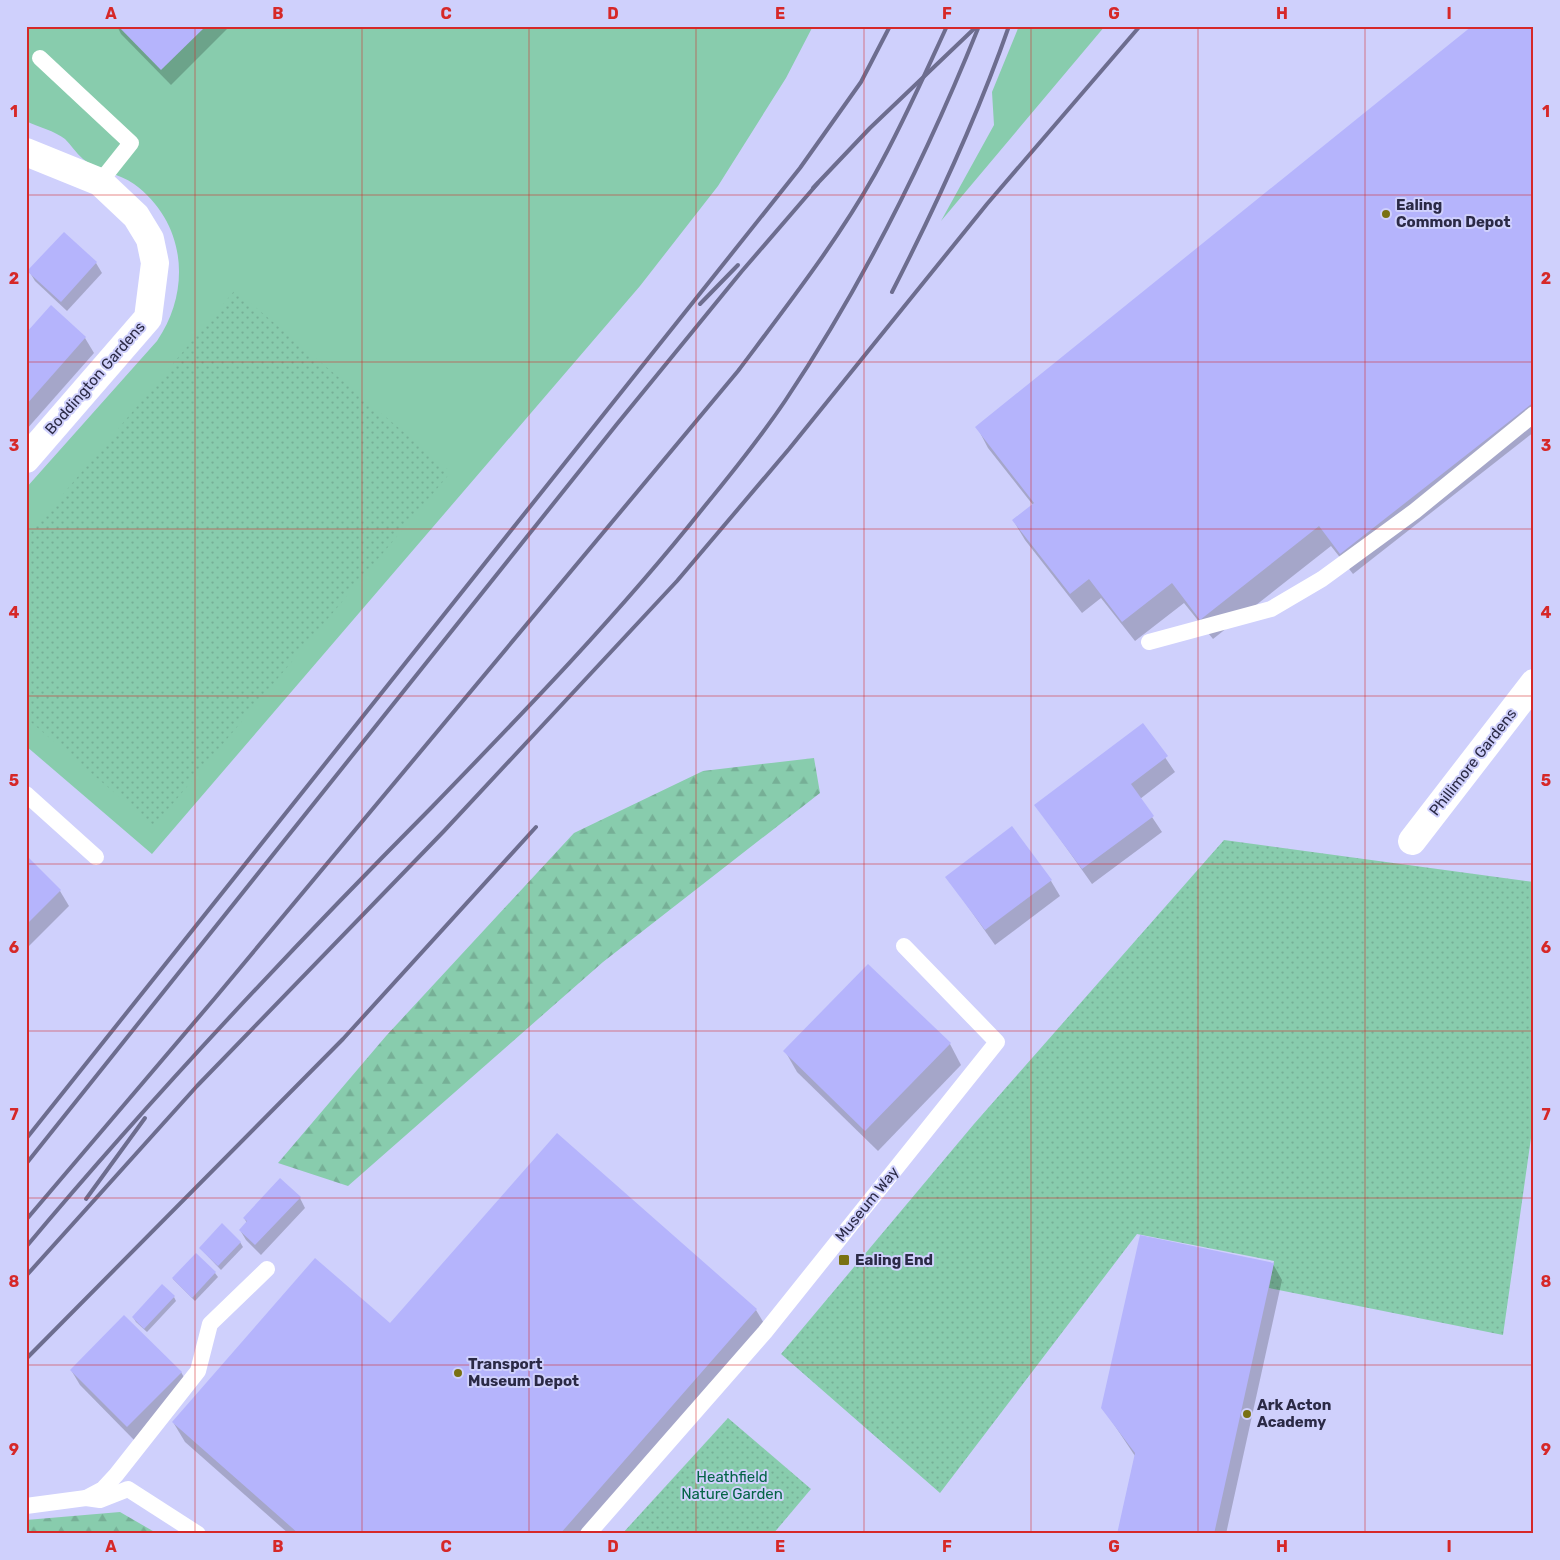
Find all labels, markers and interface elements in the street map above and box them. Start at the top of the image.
text: A [105,4,117,23]
text: B [272,4,284,23]
text: C [440,4,452,23]
text: D [607,4,619,23]
text: E [775,4,785,23]
text: F [942,4,952,23]
text: G [1108,4,1120,23]
text: H [1276,4,1288,23]
text: I [1446,4,1452,23]
text: 1 [10,102,18,121]
text: 1 [1542,102,1550,121]
place label: Ealing Common Depot [1396,196,1510,231]
marker: Ealing Common Depot [1380,208,1392,220]
text: 2 [9,269,19,288]
text: 2 [1541,269,1551,288]
street label: Boddington Gardens [41,318,149,438]
text: 3 [9,436,19,455]
text: 3 [1541,436,1551,455]
text: 4 [9,603,20,622]
text: 4 [1541,603,1552,622]
street label: Phillimore Gardens [1426,705,1521,819]
text: 5 [9,771,19,790]
text: 5 [1541,771,1551,790]
text: 6 [9,938,19,957]
text: 6 [1541,938,1551,957]
text: 7 [9,1105,19,1124]
text: 7 [1541,1105,1551,1124]
street label: Museum Way [831,1163,903,1245]
place label: Ealing End [855,1251,933,1269]
marker: Ealing End [837,1253,851,1267]
text: 8 [9,1272,20,1291]
text: 8 [1541,1272,1552,1291]
place label: Transport Museum Depot [468,1355,579,1390]
marker: Transport Museum Depot [452,1367,464,1379]
place label: Ark Acton Academy [1257,1396,1331,1431]
marker: Ark Acton Academy [1241,1408,1253,1420]
text: 9 [9,1440,19,1459]
text: 9 [1541,1440,1551,1459]
park label: Heathfield Nature Garden [681,1468,783,1503]
text: A [105,1537,117,1556]
text: B [272,1537,284,1556]
text: C [440,1537,452,1556]
text: D [607,1537,619,1556]
text: E [775,1537,785,1556]
text: F [942,1537,952,1556]
text: G [1108,1537,1120,1556]
text: H [1276,1537,1288,1556]
text: I [1446,1537,1452,1556]

